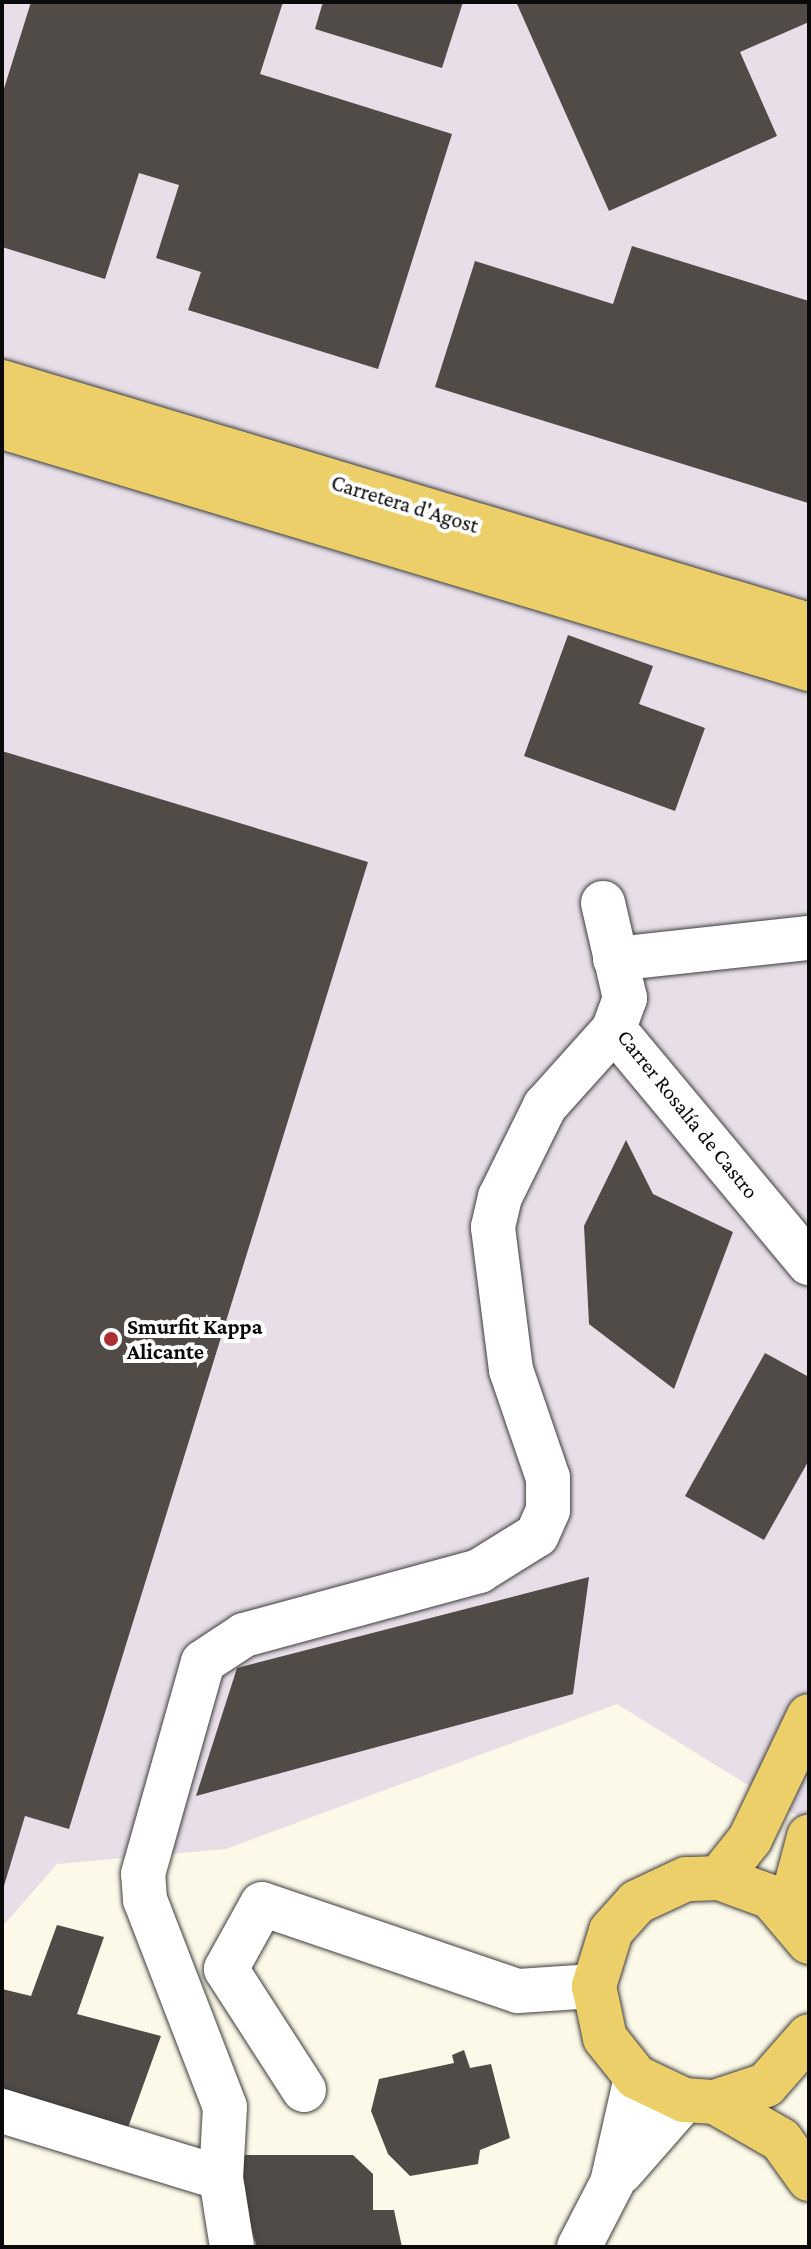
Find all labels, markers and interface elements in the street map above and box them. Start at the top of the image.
street label: Carretera d'Agost [328,469,482,539]
street label: Carrer Rosalía de Castro [612,1024,764,1204]
place label: Smurfit Kappa Alicante [127,1313,262,1364]
marker: Smurfit Kappa Alicante [102,1330,120,1348]

